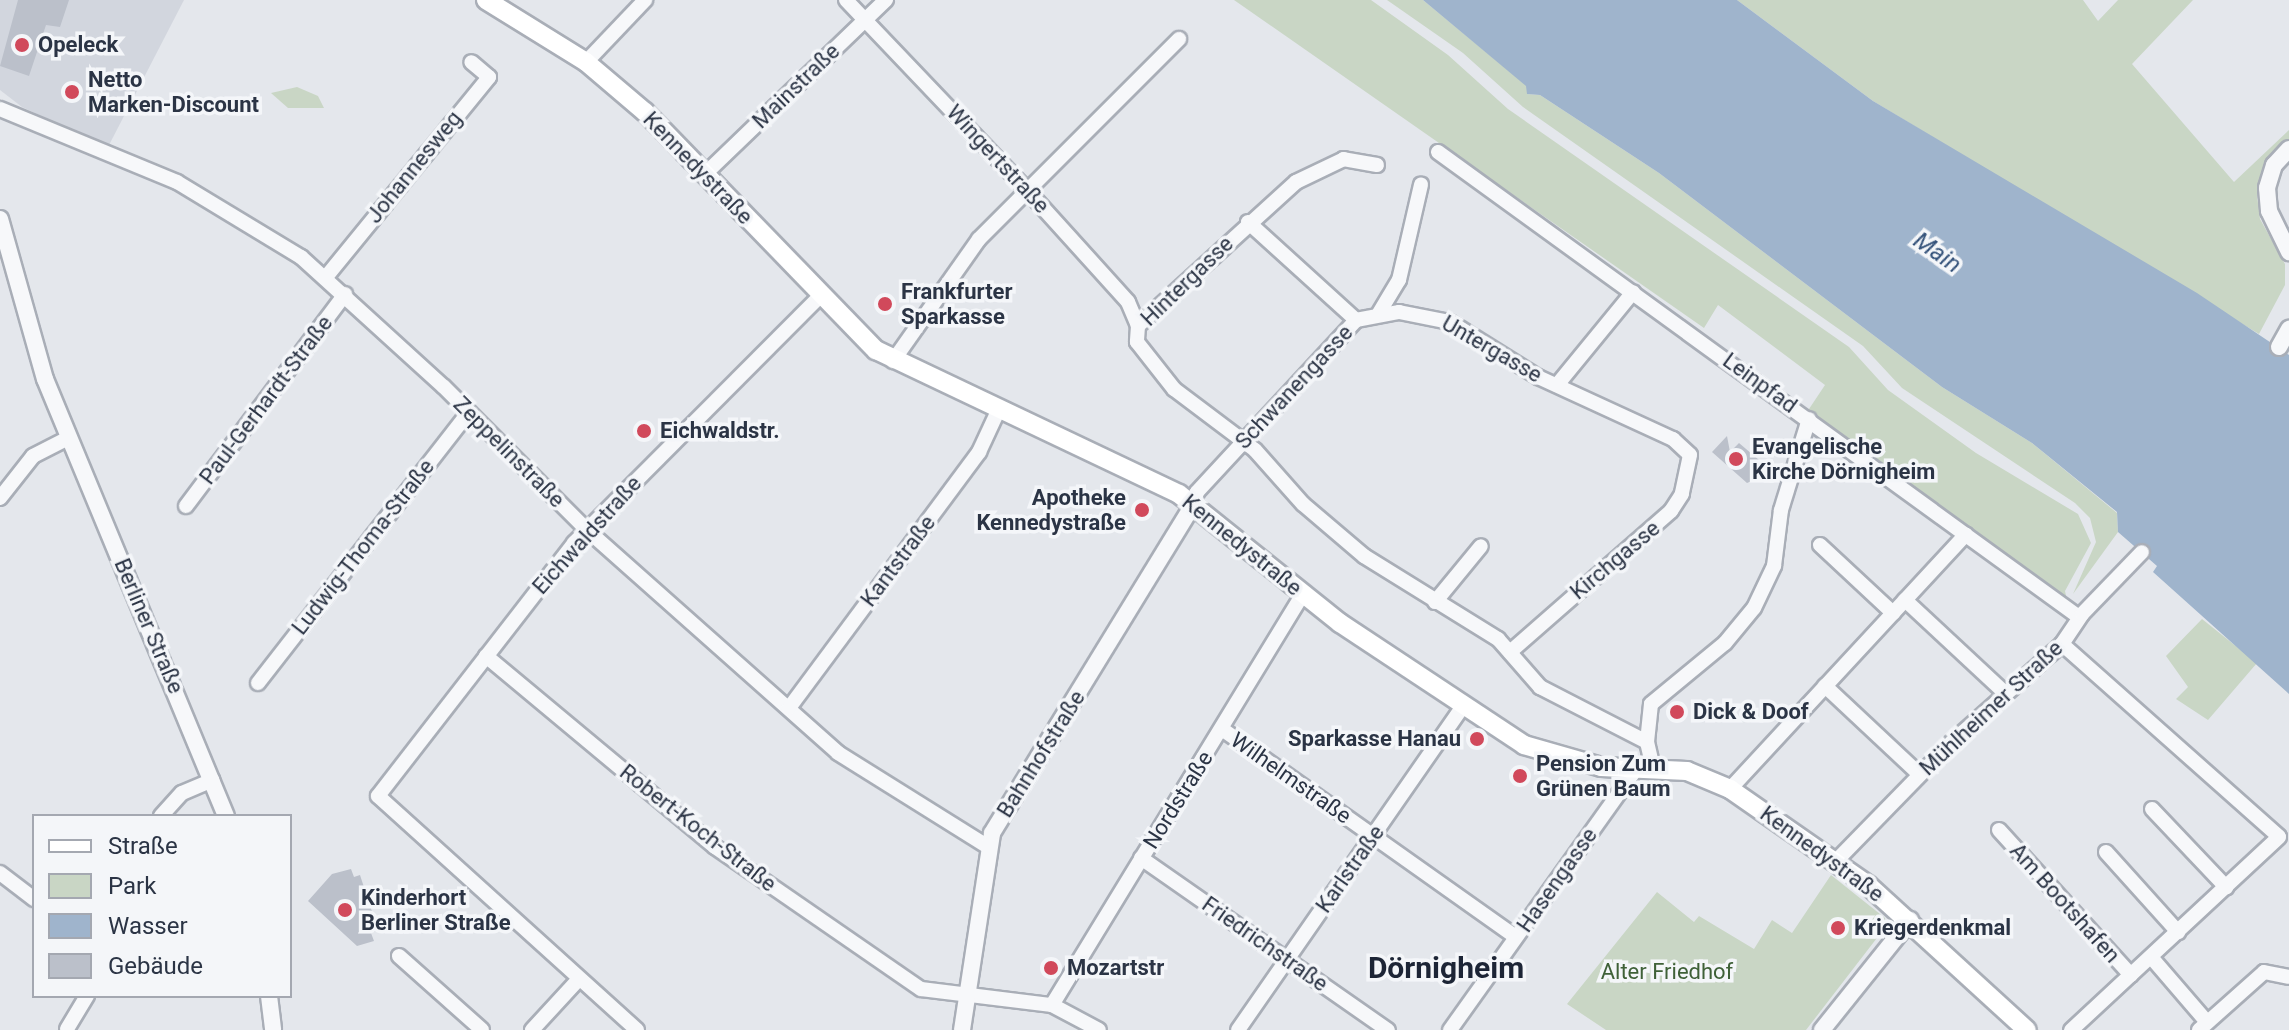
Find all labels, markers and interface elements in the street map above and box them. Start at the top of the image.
place label: Opeleck [38,32,118,58]
marker: Opeleck [13,36,31,54]
street label: Mainstraße [747,38,845,134]
place label: Netto Marken-Discount [88,66,259,118]
marker: Netto Marken-Discount [63,83,81,101]
street label: Wingertstraße [941,99,1055,219]
street label: Johannesweg [361,106,467,228]
street label: Kennedystraße [638,106,758,230]
water label: Main [1908,226,1966,280]
street label: Hintergasse [1135,231,1239,331]
place label: Frankfurter Sparkasse [901,278,1013,330]
marker: Frankfurter Sparkasse [876,295,894,313]
street label: Paul-Gerhardt-Straße [194,310,338,490]
street label: Untergasse [1437,310,1547,388]
street label: Schwanengasse [1230,320,1358,454]
street label: Leinpfad [1718,347,1802,419]
street label: Zeppelinstraße [448,391,570,513]
place label: Eichwaldstr. [660,418,780,444]
marker: Eichwaldstr. [635,422,653,440]
place label: Evangelische Kirche Dörnigheim [1752,433,1935,484]
marker: Evangelische Kirche Dörnigheim [1727,450,1745,468]
street label: Ludwig-Thoma-Straße [286,454,440,640]
street label: Eichwaldstraße [527,470,647,600]
place label: Apotheke Kennedystraße [976,484,1126,536]
street label: Kennedystraße [1177,489,1307,601]
marker: Apotheke Kennedystraße [1133,501,1151,519]
street label: Kantstraße [855,510,941,612]
street label: Kirchgasse [1565,515,1665,605]
street label: Berliner Straße [109,554,189,698]
street label: Mühlheimer Straße [1914,635,2068,781]
street label: Bahnhofstraße [992,686,1090,822]
place label: Dick & Doof [1693,699,1809,725]
marker: Dick & Doof [1668,703,1686,721]
place label: Sparkasse Hanau [1288,726,1461,752]
street label: Wilhelmstraße [1226,727,1356,829]
marker: Sparkasse Hanau [1468,730,1486,748]
street label: Nordstraße [1138,746,1218,854]
place label: Pension Zum Grünen Baum [1536,750,1671,802]
street label: Robert-Koch-Straße [615,759,781,897]
marker: Pension Zum Grünen Baum [1511,767,1529,785]
street label: Kennedystraße [1755,800,1889,908]
legend [32,814,292,998]
street label: Karlstraße [1310,820,1390,918]
street label: Hasengasse [1511,823,1603,937]
text: Straße [108,832,178,860]
street label: Am Bootshafen [2004,838,2126,968]
text: Park [108,872,156,900]
place label: Kinderhort Berliner Straße [361,884,511,936]
street label: Friedrichstraße [1197,891,1333,997]
marker: Kinderhort Berliner Straße [336,901,354,919]
text: Wasser [108,912,188,940]
place label: Kriegerdenkmal [1854,915,2011,941]
marker: Kriegerdenkmal [1829,919,1847,937]
district label: Dörnigheim [1368,950,1524,986]
text: Gebäude [108,952,203,980]
place label: Mozartstr [1067,955,1164,981]
marker: Mozartstr [1042,959,1060,977]
park label: Alter Friedhof [1601,959,1733,985]

